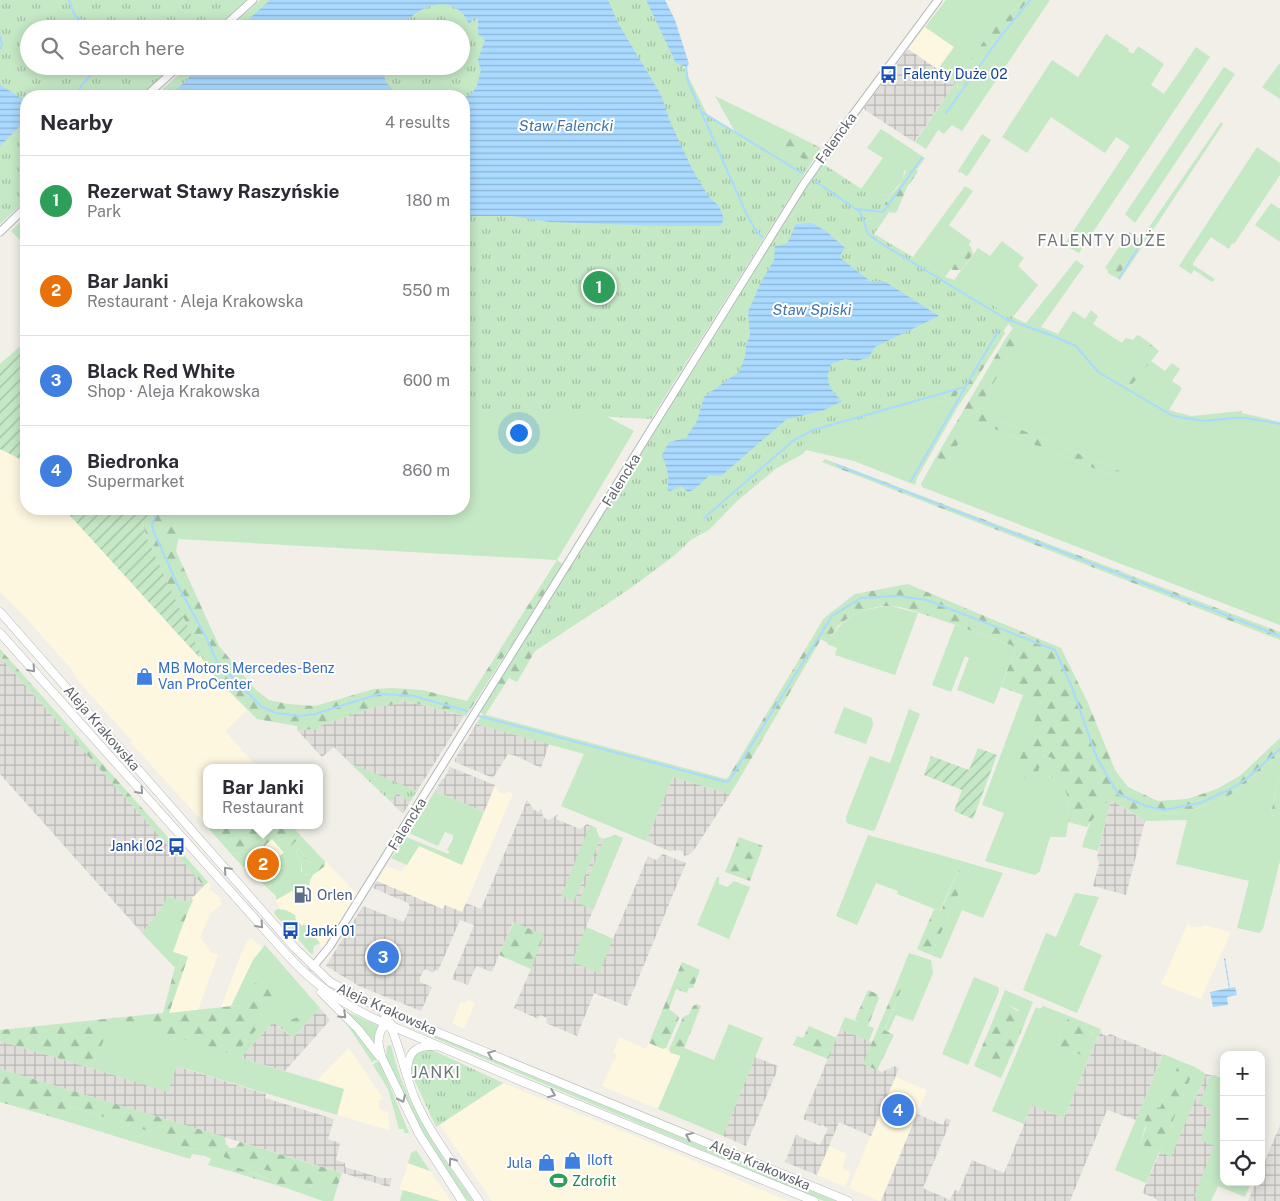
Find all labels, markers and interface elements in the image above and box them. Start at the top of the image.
search box [20,20,470,75]
icon: search [38,34,66,62]
text: Search here [78,37,185,59]
bus stop icon: Falenty Duże 02 [879,64,899,84]
place label: Falenty Duże 02 [903,66,1007,82]
text: Nearby [40,110,113,135]
street label: Falencka [812,110,860,166]
text: 4 results [385,113,450,132]
water label: Staw Falencki [519,117,613,134]
text: Rezerwat Stawy Raszyńskie [87,180,340,202]
text: 1 [53,191,59,210]
text: 180 m [406,191,450,210]
text: Park [87,202,121,221]
district label: FALENTY DUŻE [1037,230,1167,250]
pin: 1 [583,268,615,306]
text: Bar Janki [87,270,169,292]
text: 2 [51,281,61,300]
text: 550 m [402,281,450,300]
text: Restaurant · Aleja Krakowska [87,292,303,311]
water label: Staw Spiski [773,301,852,318]
text: Black Red White [87,360,235,382]
text: 3 [51,371,61,390]
text: 600 m [403,371,450,390]
text: Shop · Aleja Krakowska [87,382,260,401]
your location [506,420,532,446]
text: Biedronka [87,450,179,472]
street label: Falencka [599,451,643,509]
text: 4 [51,461,61,480]
text: 860 m [402,461,450,480]
text: Supermarket [87,472,184,491]
place label: MB Motors Mercedes-Benz Van ProCenter [158,660,335,692]
one-way arrow [27,664,36,673]
shop icon: MB Motors Mercedes-Benz Van ProCenter [134,666,154,686]
street label: Aleja Krakowska [61,682,143,774]
popup [203,764,323,829]
text: Bar Janki [222,776,304,798]
one-way arrow [134,785,143,794]
street label: Falencka [385,795,429,853]
text: Restaurant [222,798,304,817]
bus stop icon: Janki 02 [167,836,187,856]
place label: Janki 02 [110,838,163,854]
pin: 2 [247,845,279,883]
one-way arrow [223,866,232,875]
fuel station icon: Orlen [293,885,313,905]
place label: Orlen [317,887,353,903]
one-way arrow [254,919,263,928]
bus stop icon: Janki 01 [281,921,301,941]
place label: Janki 01 [305,923,355,939]
pin: 3 [367,938,399,976]
street label: Aleja Krakowska [335,980,439,1038]
one-way arrow [338,1009,347,1018]
one-way arrow [487,1049,496,1060]
map controls [1220,1051,1265,1186]
button: + [1220,1051,1265,1096]
district label: JANKI [411,1063,461,1082]
one-way arrow [547,1087,556,1098]
pin: 4 [882,1091,914,1129]
one-way arrow [396,1094,406,1103]
button: − [1220,1096,1265,1141]
one-way arrow [685,1132,694,1142]
street label: Aleja Krakowska [707,1137,813,1193]
button: locate [1220,1141,1265,1186]
shop icon: Iloft [563,1150,583,1170]
place label: Iloft [587,1152,613,1168]
shop icon: Jula [536,1153,556,1173]
place label: Jula [506,1155,532,1171]
one-way arrow [449,1158,457,1167]
sports icon: Zdrofit [548,1171,568,1191]
place label: Zdrofit [572,1173,617,1189]

